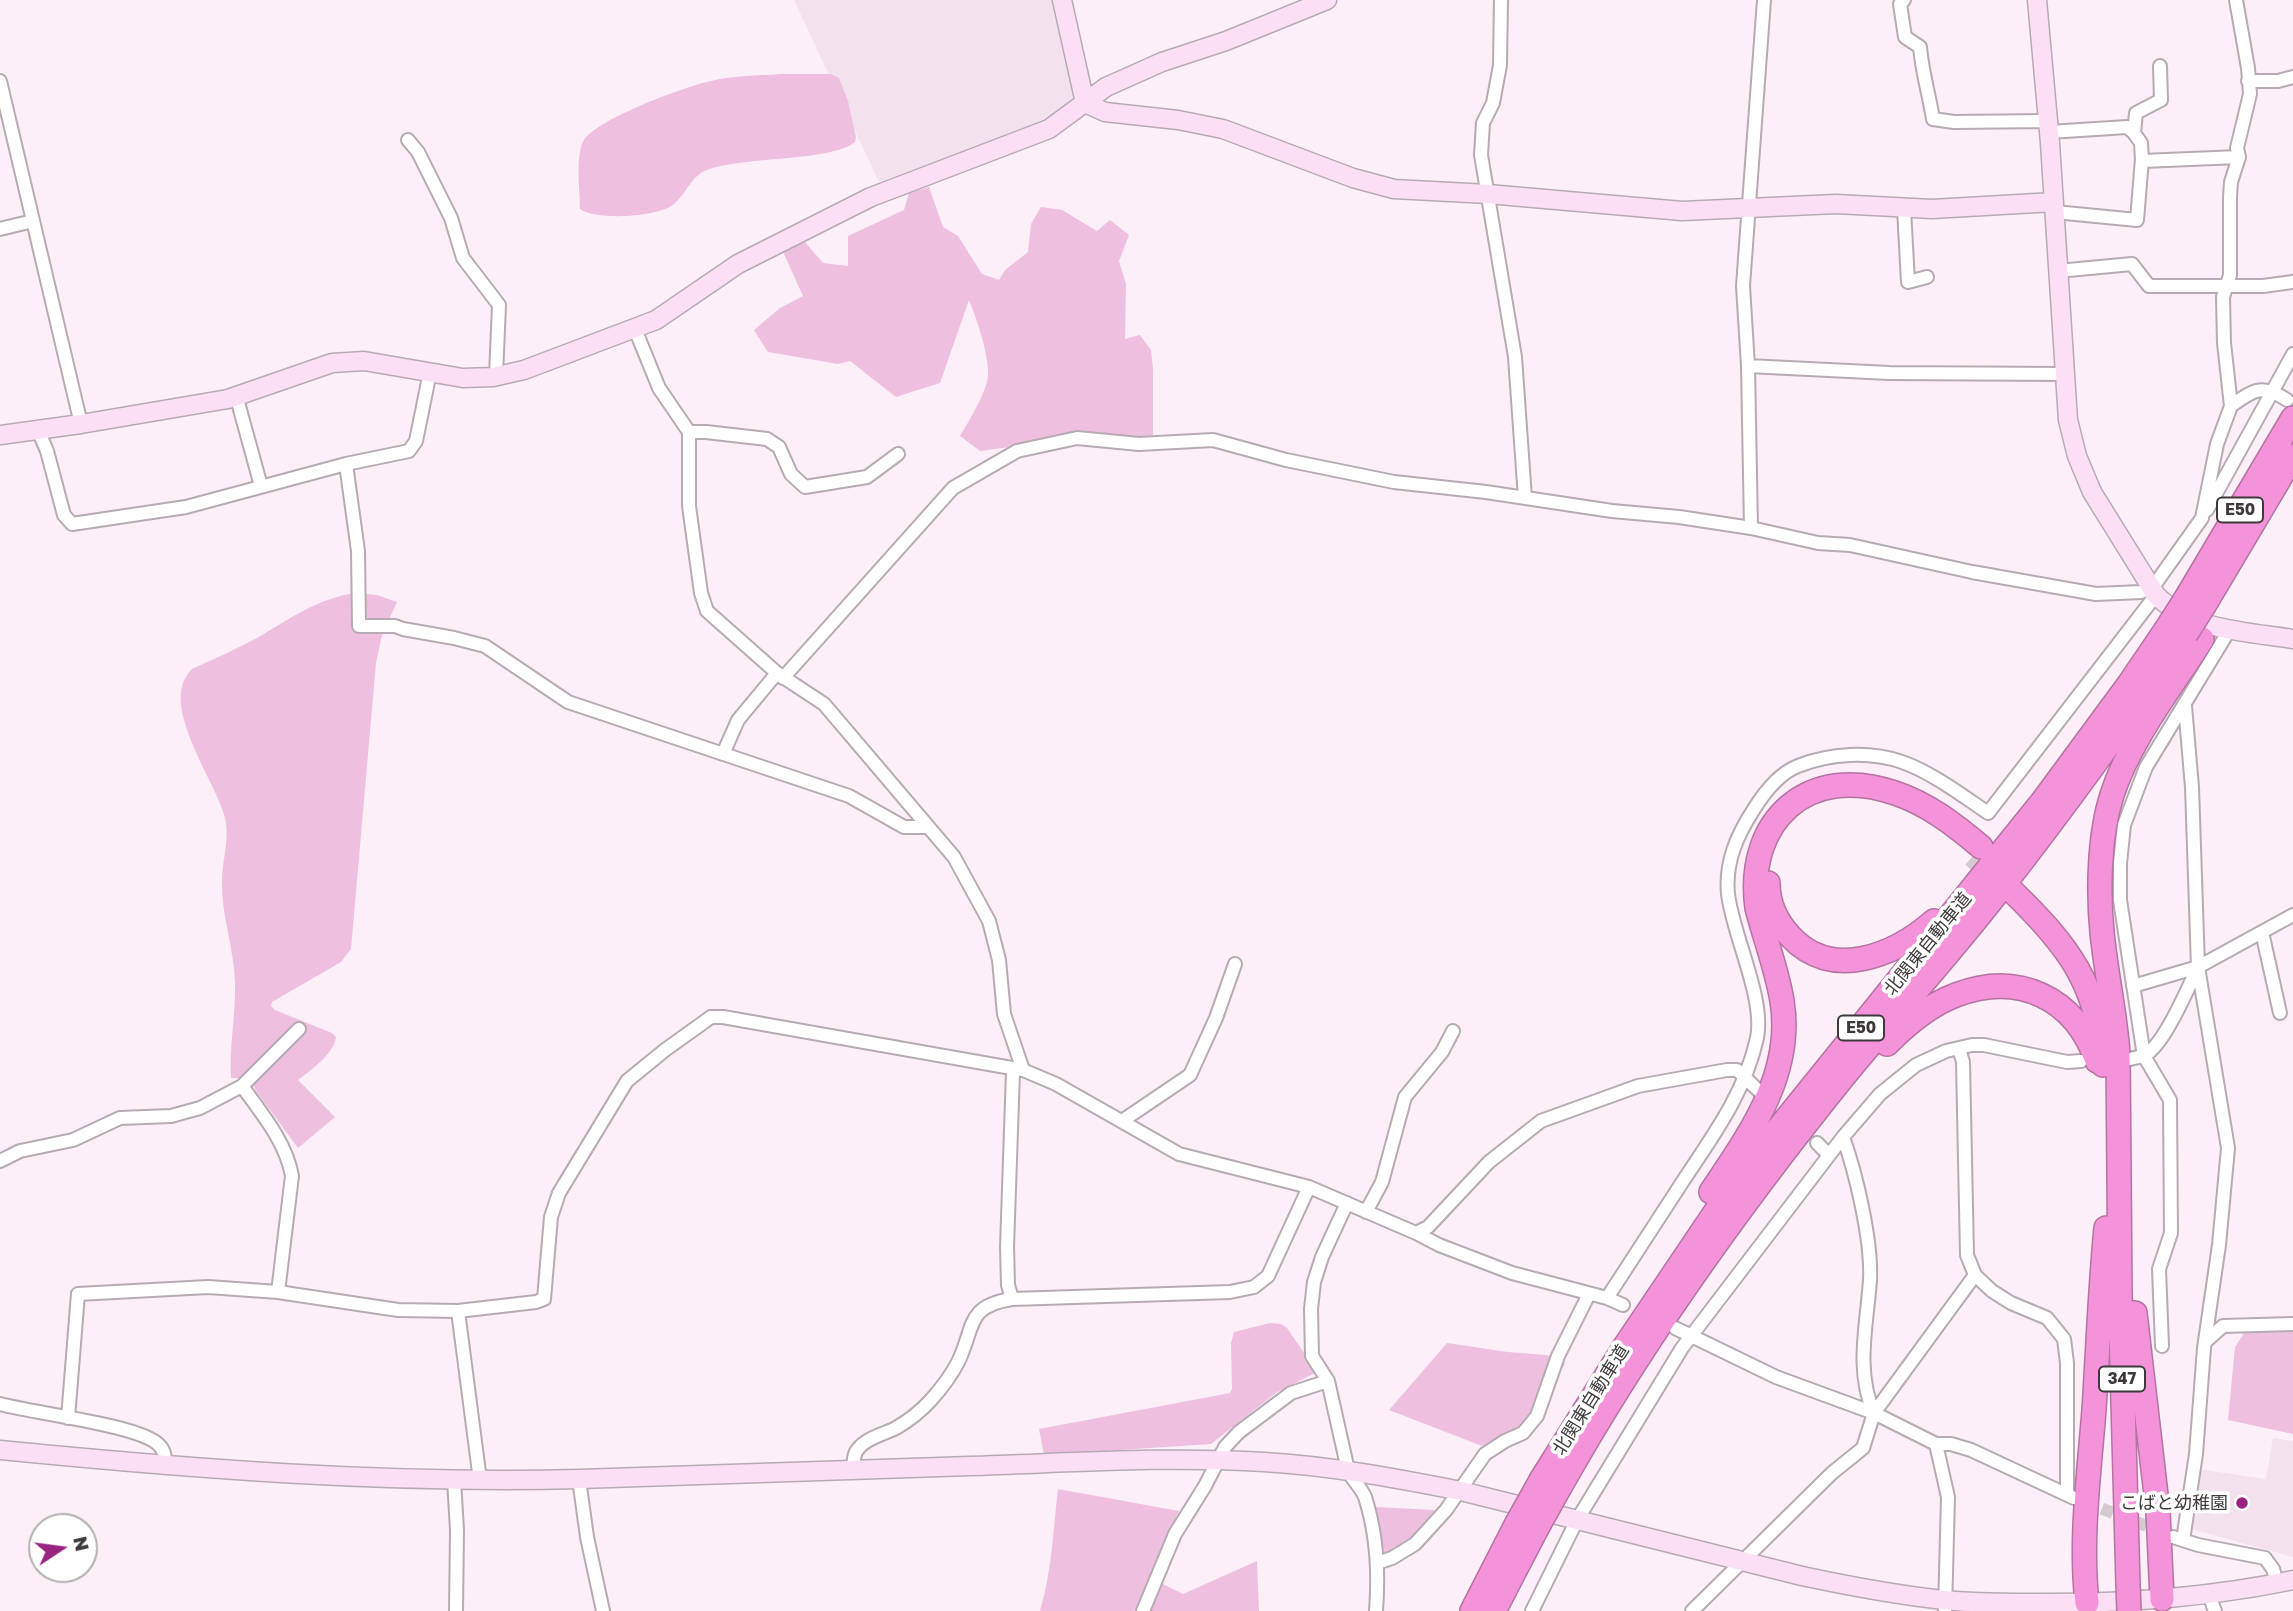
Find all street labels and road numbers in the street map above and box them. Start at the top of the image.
road number: E50 [2217,498,2263,523]
street label: 北関東自動車道 [1880,888,1976,1000]
road number: E50 [1838,1016,1884,1040]
street label: 北関東自動車道 [1548,1341,1634,1459]
road number: 347 [2099,1366,2145,1392]

